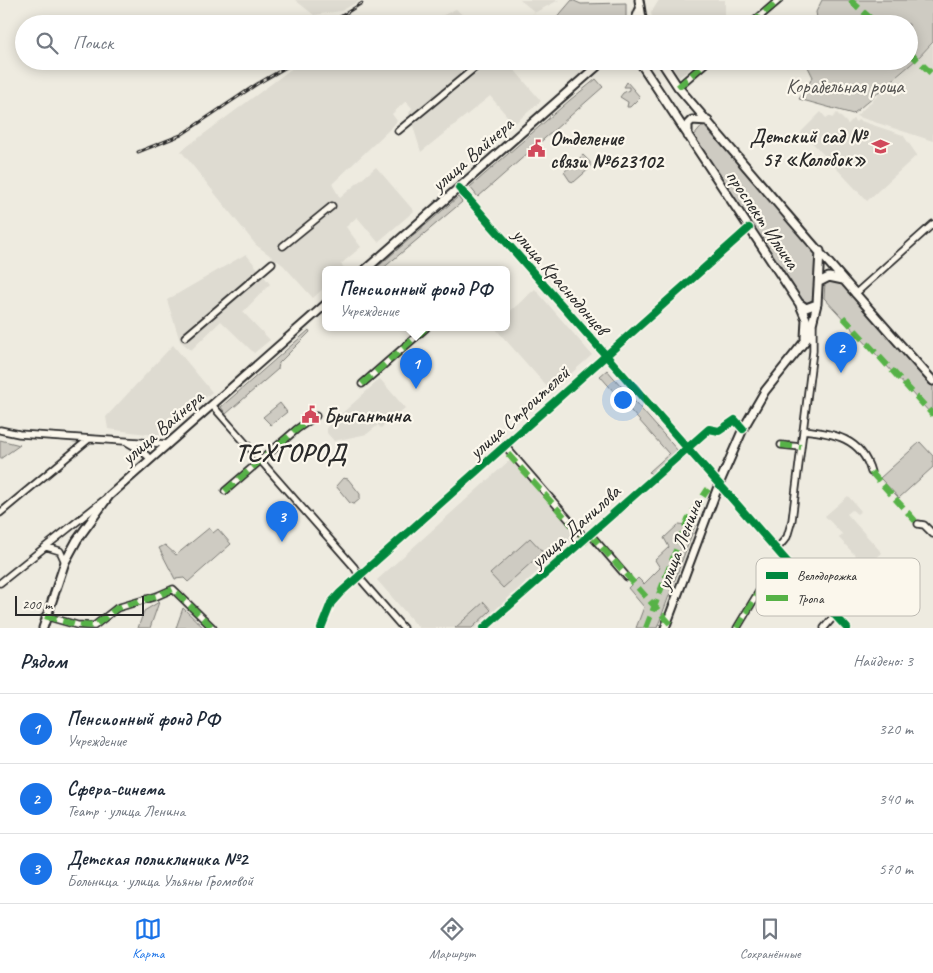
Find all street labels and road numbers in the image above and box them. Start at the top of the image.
street label: улица Вайнера [425,111,520,198]
street label: проспект Ильича [720,165,806,275]
street label: улица Краснодонцев [507,222,616,343]
street label: улица Строителей [463,359,576,465]
street label: улица Вайнера [115,384,210,471]
street label: улица Данилова [524,479,626,574]
street label: улица Ленина [650,494,709,594]

